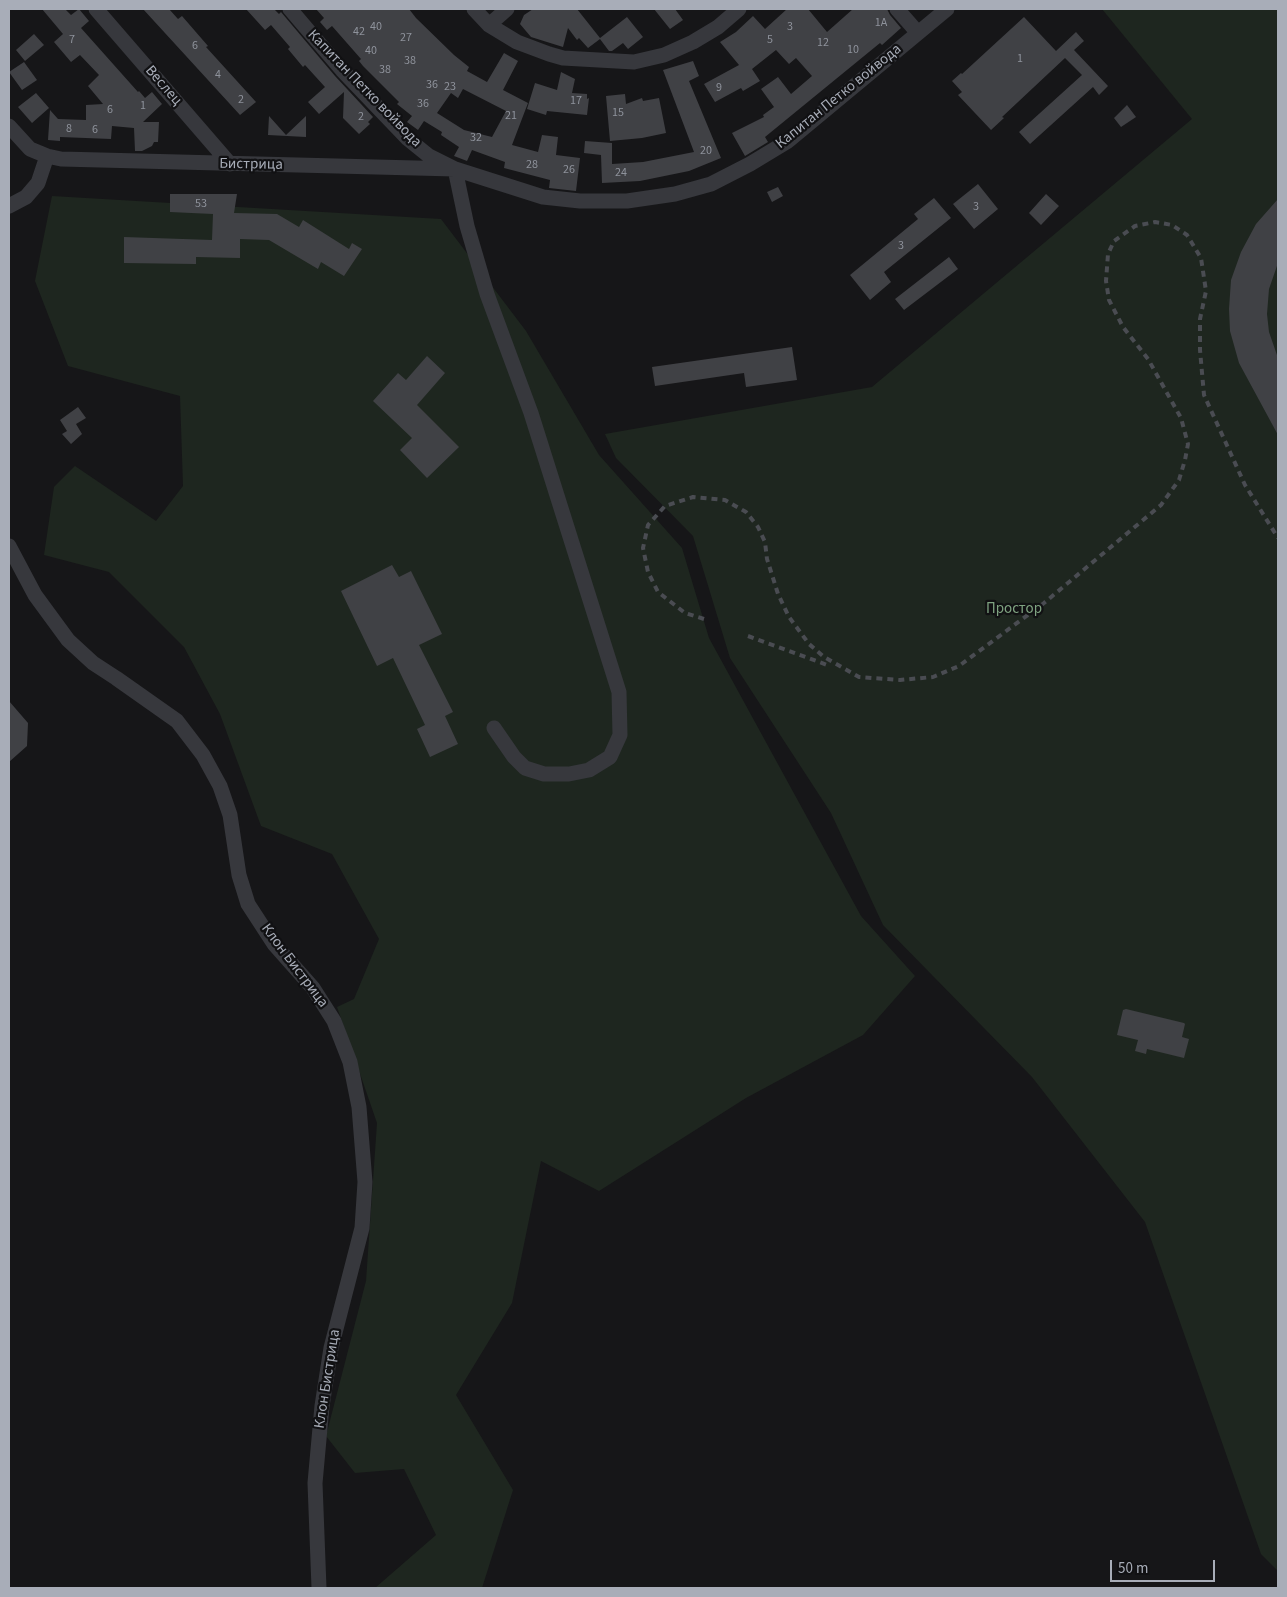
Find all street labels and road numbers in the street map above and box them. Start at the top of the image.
street label: Капитан Петко войвода [303,27,425,151]
street label: Капитан Петко войвода [773,41,905,153]
street label: Веслец [141,62,185,110]
street label: Бистрица [219,155,283,175]
street label: Клон Бистрица [257,921,331,1011]
street label: Клон Бистрица [311,1328,345,1430]

